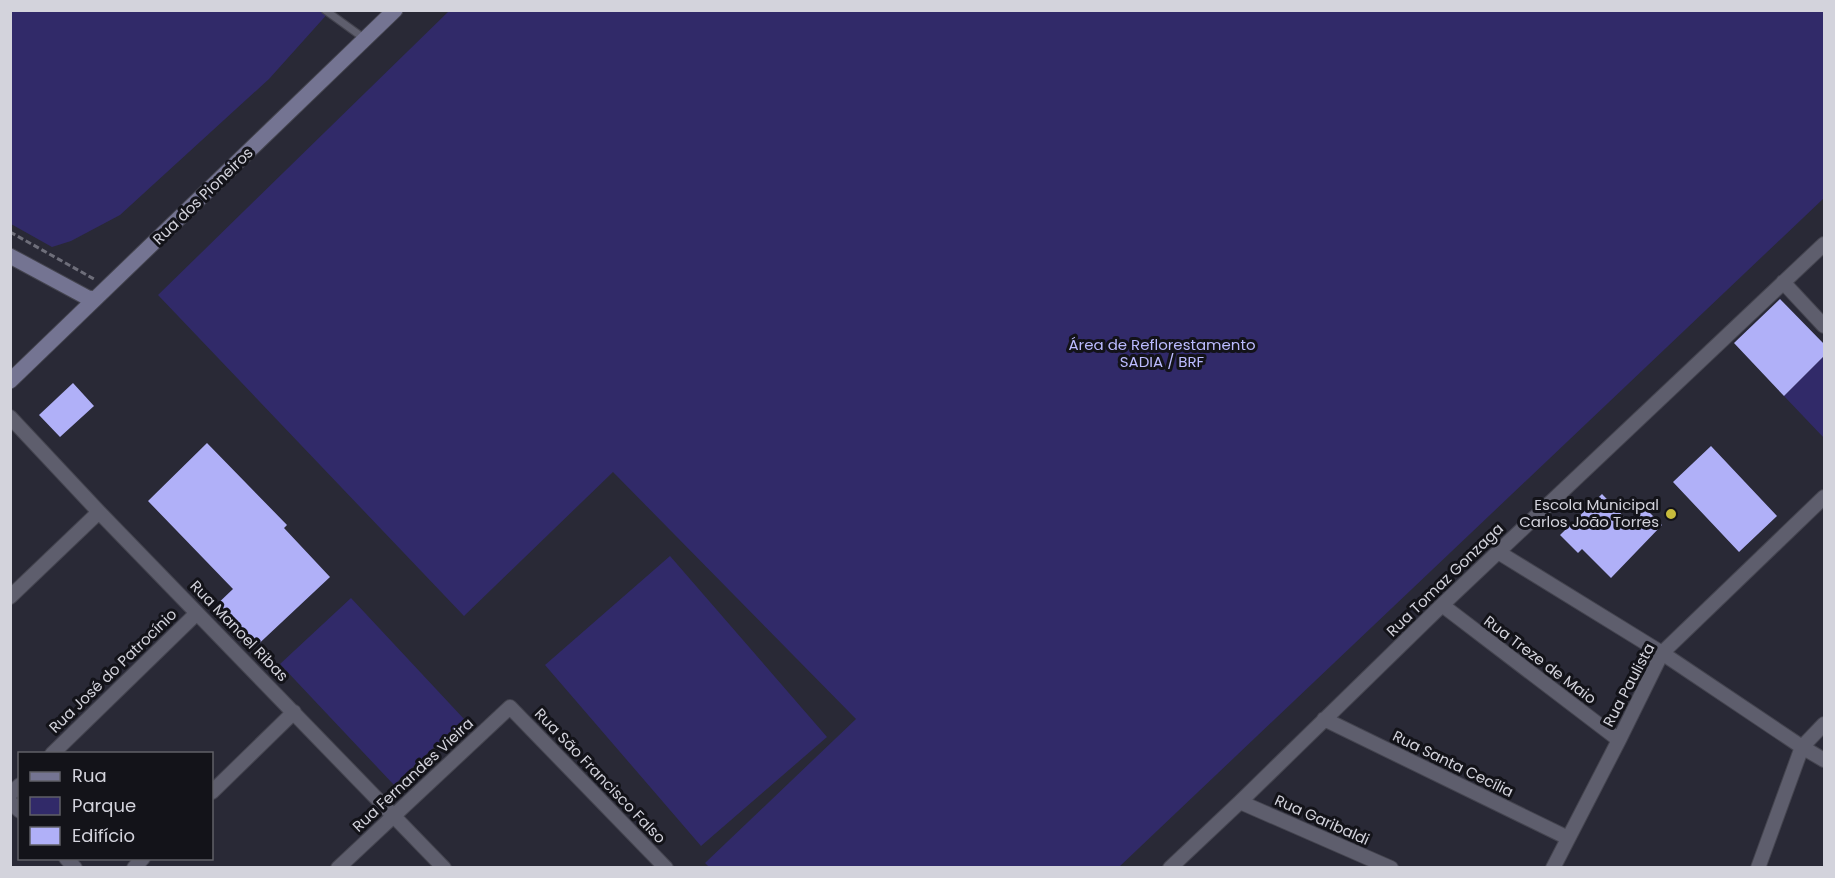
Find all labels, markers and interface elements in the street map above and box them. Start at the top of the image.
street label: Rua dos Pioneiros [148,142,258,249]
park label: Área de Reflorestamento SADIA / BRF [1069,334,1255,372]
place label: Escola Municipal Carlos João Torres [1519,494,1659,532]
marker: Escola Municipal Carlos João Torres [1664,507,1678,521]
street label: Rua Tomaz Gonzaga [1382,518,1508,641]
street label: Rua Manoel Ribas [186,576,293,686]
street label: Rua José do Patrocínio [44,604,181,737]
street label: Rua Treze de Maio [1480,610,1601,709]
street label: Rua Paulista [1598,639,1659,730]
street label: Rua São Francisco Falso [530,703,671,848]
street label: Rua Fernandes Vieira [348,713,478,836]
street label: Rua Santa Cecília [1389,725,1517,802]
legend [18,752,213,860]
text: Rua [72,763,107,788]
street label: Rua Garibaldi [1271,789,1373,850]
text: Parque [72,793,136,818]
text: Edifício [72,823,135,848]

